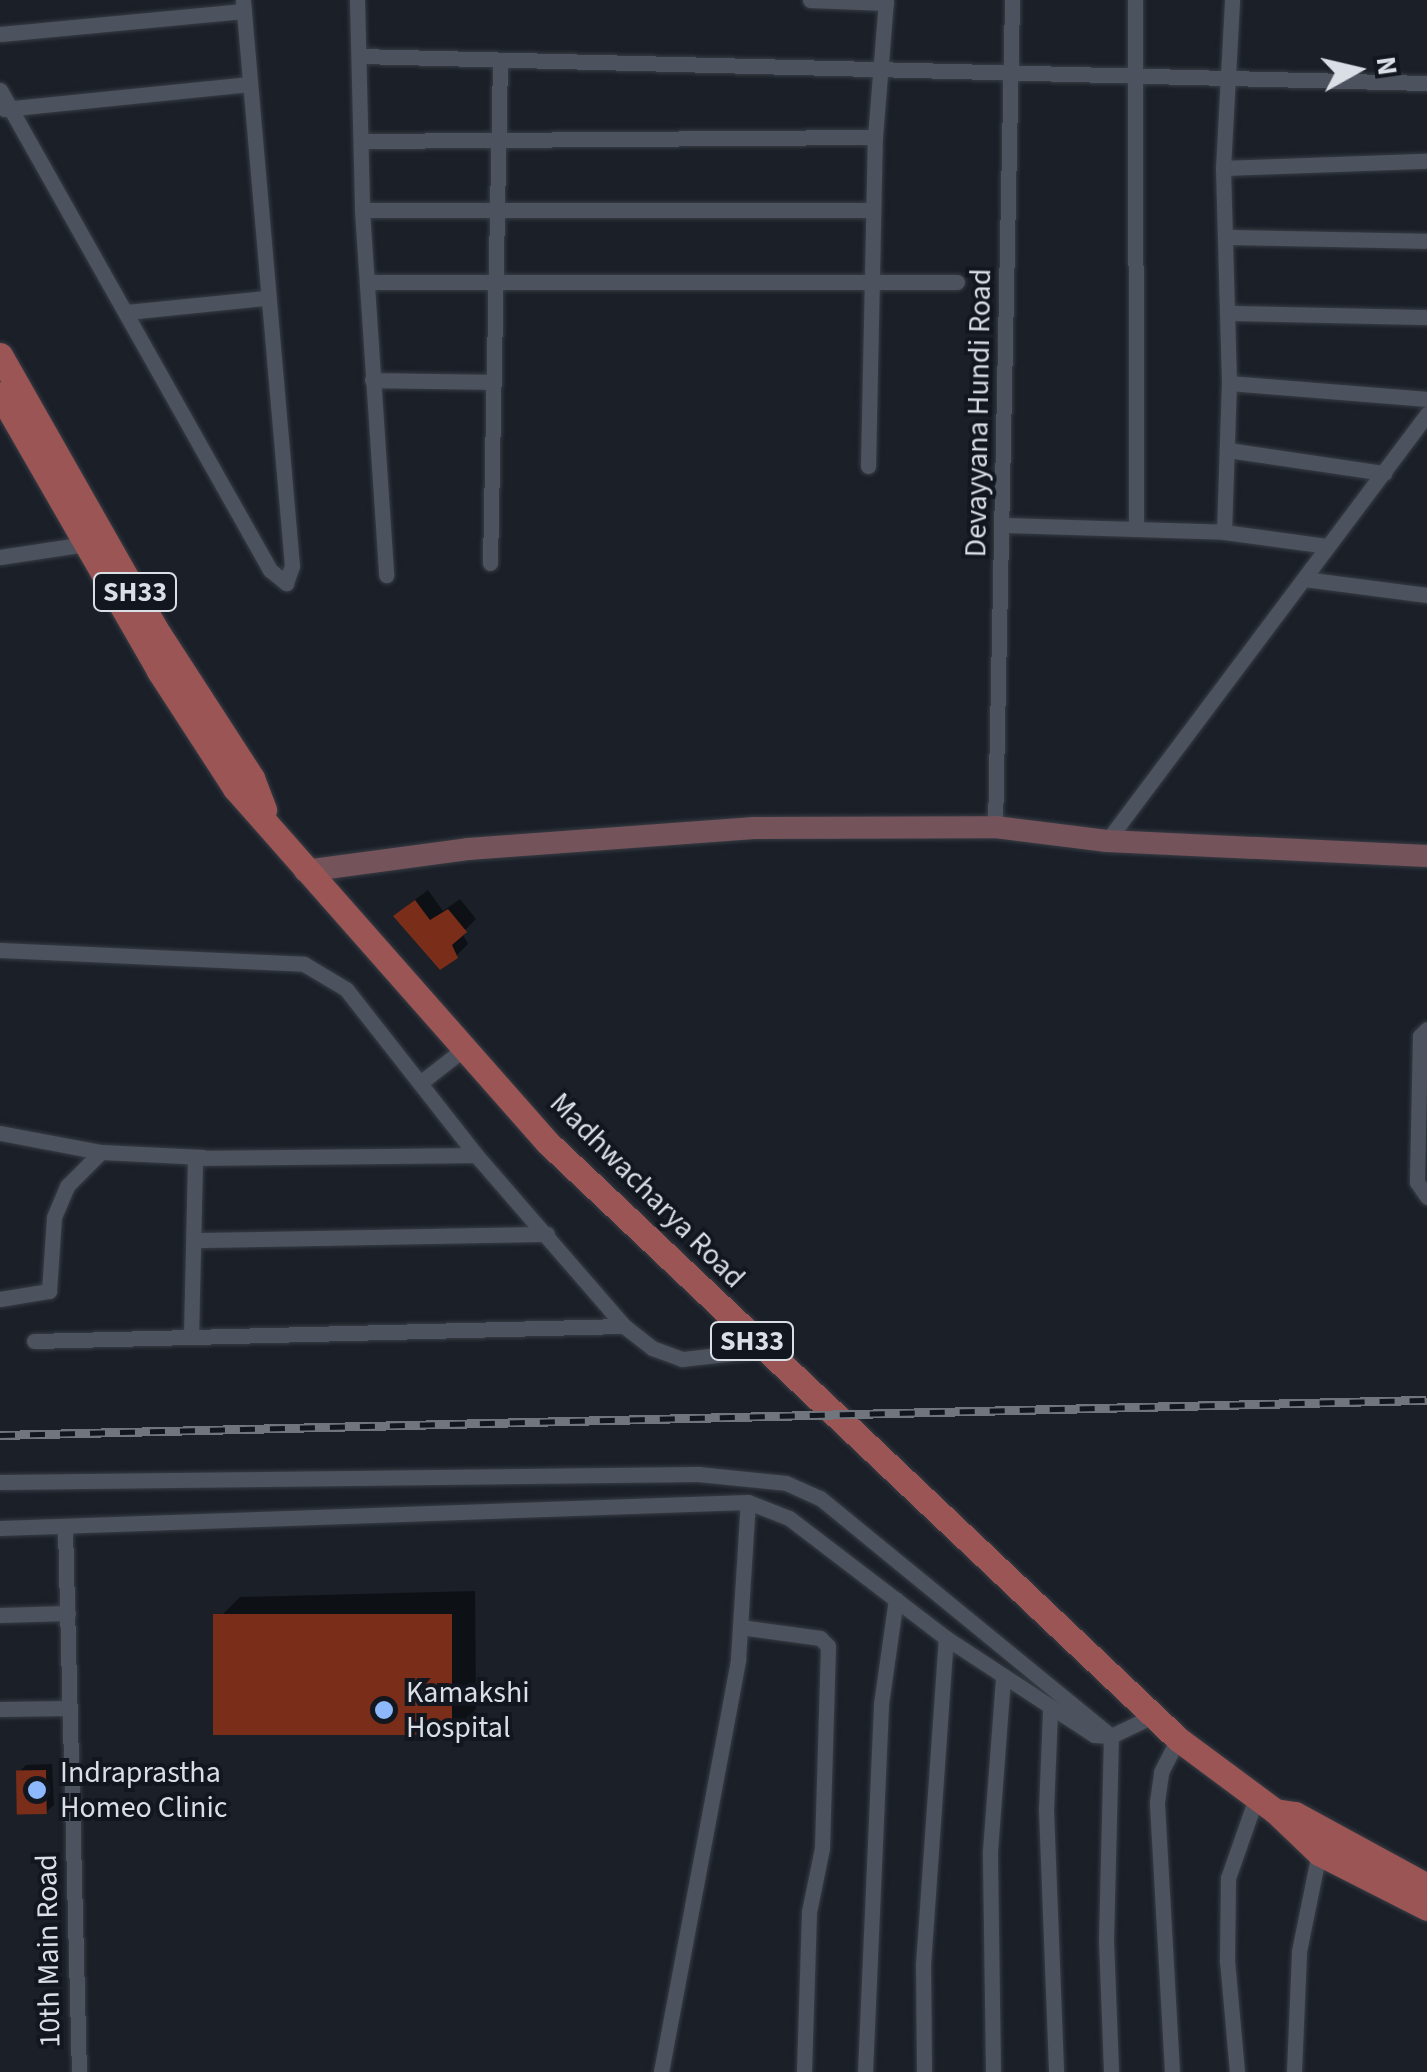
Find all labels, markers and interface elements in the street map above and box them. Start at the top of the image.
north arrow [1307,20,1407,120]
text: N [1366,54,1408,78]
street label: Devayyana Hundi Road [958,268,1000,558]
road number: SH33 [92,569,178,615]
street label: Madhwacharya Road [542,1086,752,1296]
road number: SH33 [710,1318,794,1364]
place label: Kamakshi Hospital [406,1675,530,1746]
marker: Kamakshi Hospital [371,1697,397,1723]
place label: Indraprastha Homeo Clinic [60,1755,227,1826]
marker: Indraprastha Homeo Clinic [24,1777,50,1803]
street label: 10th Main Road [29,1854,69,2048]

